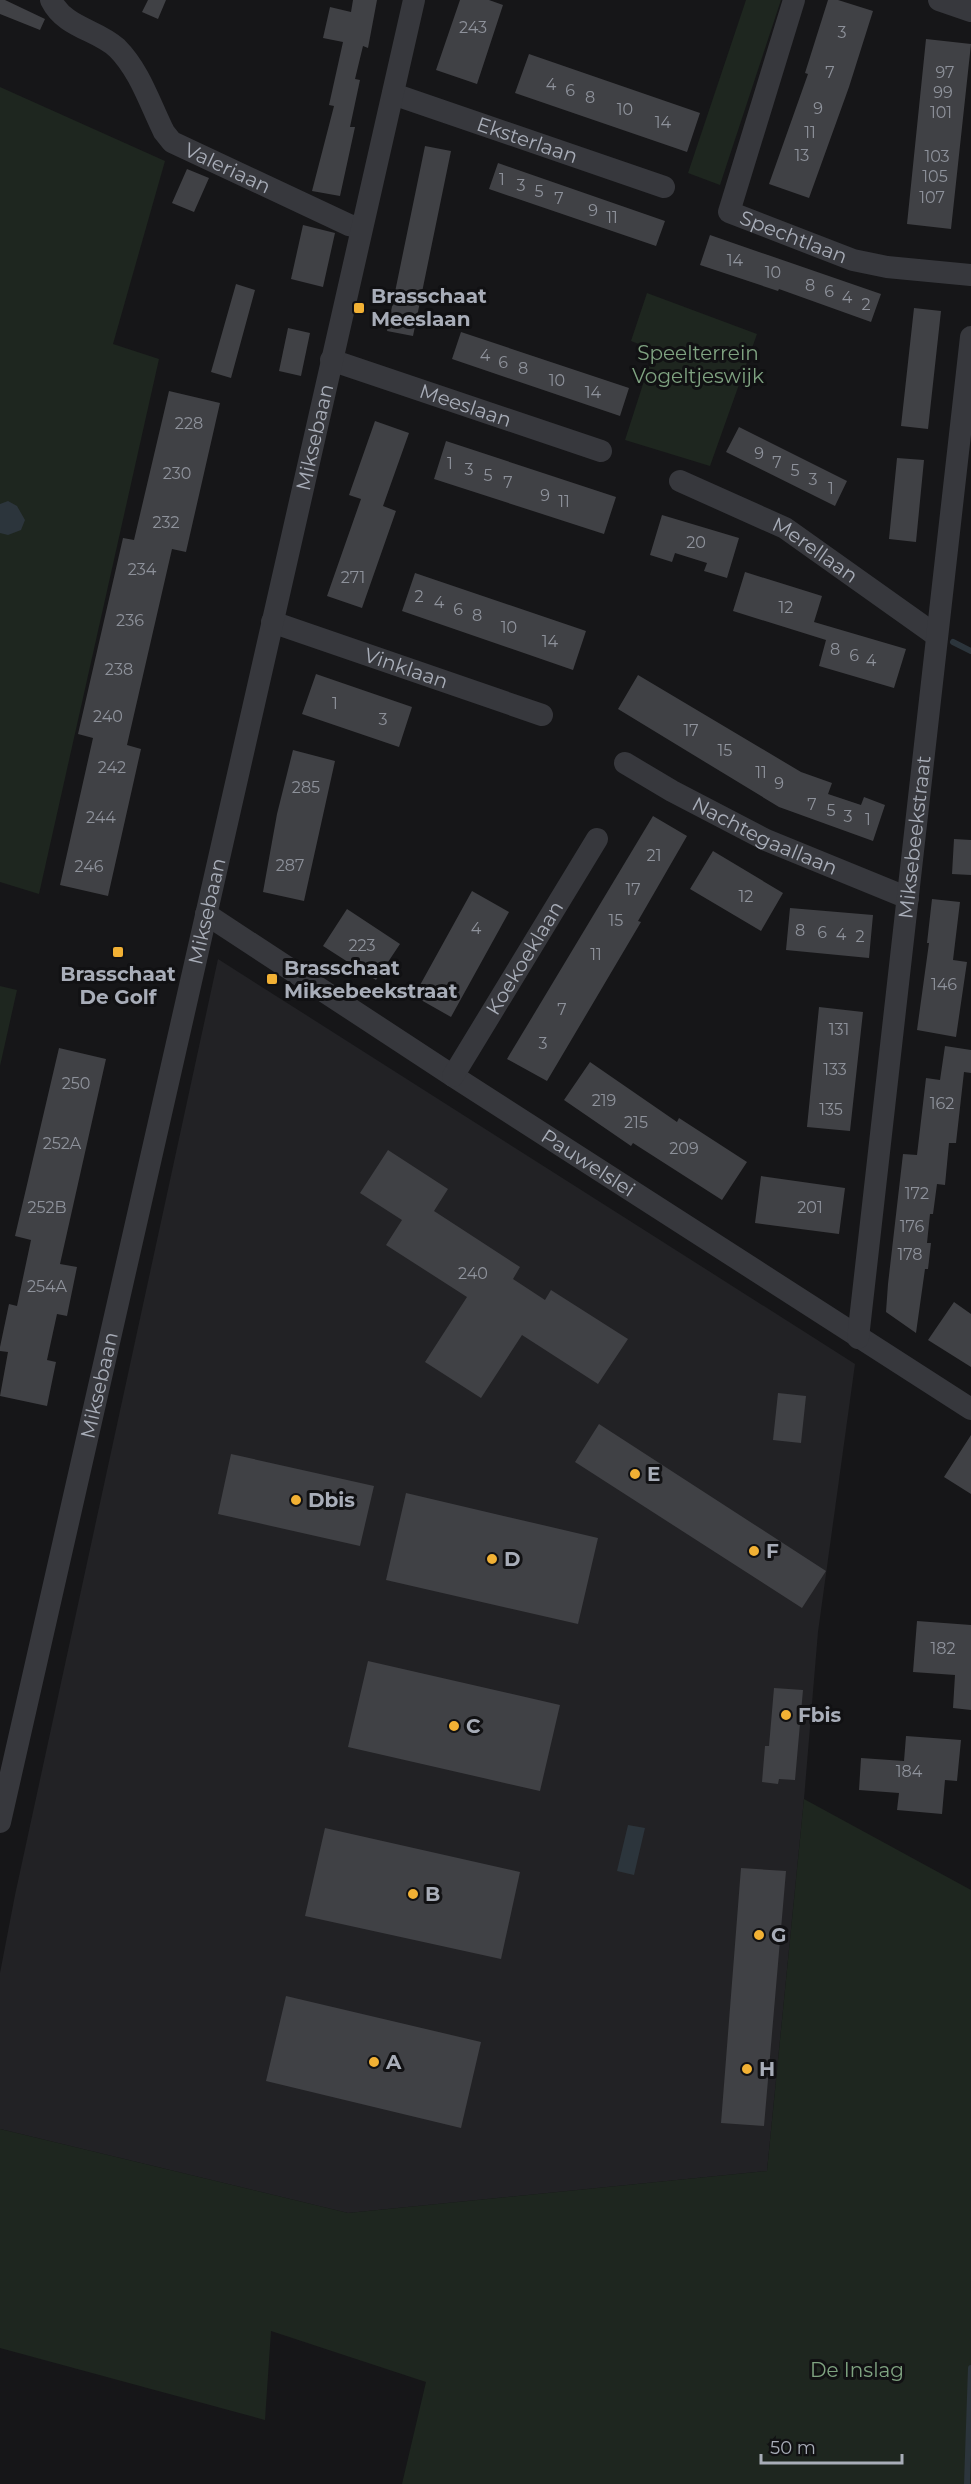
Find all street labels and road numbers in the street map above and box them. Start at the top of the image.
street label: Eksterlaan [474,112,581,168]
street label: Valeriaan [181,138,275,199]
street label: Spechtlaan [736,205,851,269]
street label: Meeslaan [416,379,515,432]
street label: Miksebaan [291,382,338,493]
street label: Merellaan [769,512,862,588]
street label: Vinklaan [361,643,451,694]
street label: Miksebeekstraat [893,754,936,920]
street label: Nachtegaallaan [688,792,841,880]
street label: Miksebaan [183,856,231,967]
street label: Koekoeklaan [481,897,568,1019]
street label: Pauwelslei [537,1124,639,1202]
street label: Miksebaan [76,1329,123,1441]

